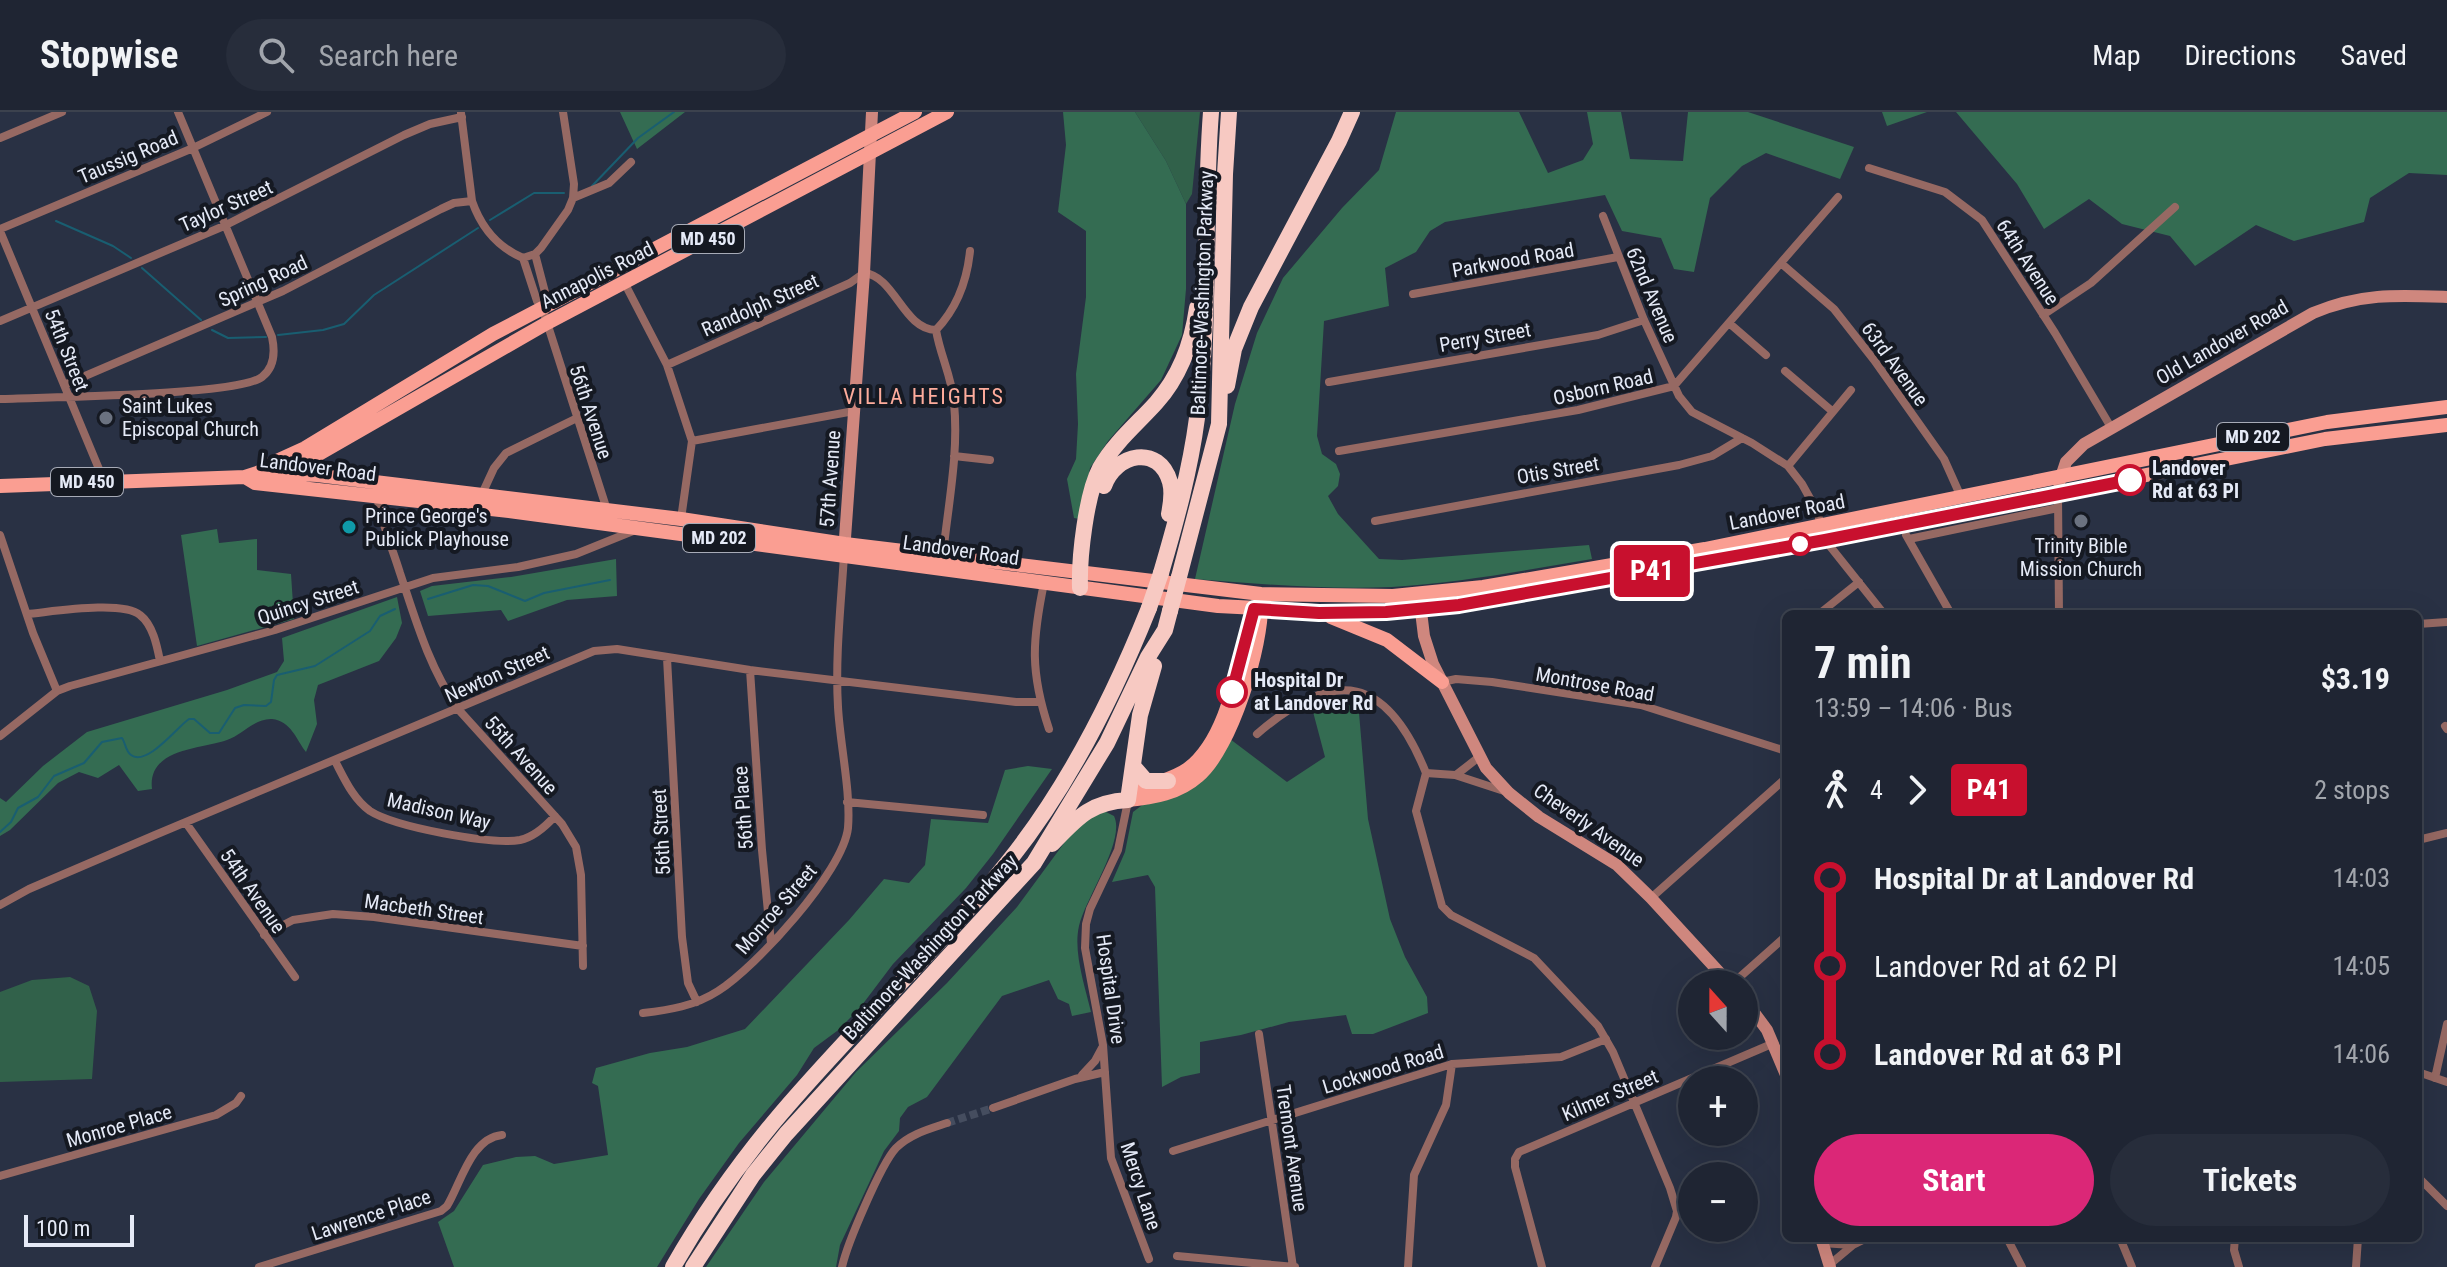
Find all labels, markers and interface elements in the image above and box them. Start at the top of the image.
search box [226,19,786,91]
text: Stopwise [40,33,178,77]
icon: search [254,33,298,77]
text: Search here [318,38,458,73]
text: Map [2092,39,2141,72]
text: Directions [2185,39,2296,72]
text: Saved [2340,39,2407,72]
street label: Taussig Road [75,125,181,189]
street label: Baltimore-Washington Parkway [1186,170,1218,416]
street label: Taylor Street [176,175,276,237]
street label: 64th Avenue [1991,215,2065,309]
road number: MD 450 [672,225,744,253]
street label: Annapolis Road [537,236,657,314]
street label: Parkwood Road [1450,237,1576,283]
street label: 62nd Avenue [1621,244,1683,346]
street label: Spring Road [215,250,311,312]
street label: Randolph Street [698,269,822,341]
street label: Old Landover Road [2152,295,2292,389]
street label: 54th Street [40,305,94,395]
street label: Perry Street [1437,317,1533,357]
street label: 63rd Avenue [1857,317,1933,411]
street label: 56th Avenue [565,362,617,462]
street label: Osborn Road [1551,364,1655,410]
district label: VILLA HEIGHTS [843,384,1005,409]
place label: Saint Lukes Episcopal Church [122,394,259,441]
marker: Saint Lukes Episcopal Church [97,409,115,427]
road number: MD 202 [2217,423,2289,451]
street label: 57th Avenue [815,430,845,528]
street label: Landover Road [258,448,378,486]
street label: Otis Street [1515,451,1601,489]
place label: Landover Rd at 63 Pl [2152,456,2239,503]
marker: Landover Rd at 63 Pl [2115,465,2145,495]
road number: MD 450 [51,468,123,496]
street label: Landover Road [1727,489,1847,535]
place label: Prince George's Publick Playhouse [365,504,509,551]
marker: Trinity Bible Mission Church [2072,512,2090,530]
marker: Prince George's Publick Playhouse [340,518,358,536]
road number: MD 202 [683,524,755,552]
street label: Landover Road [901,530,1021,570]
unlabelled marker [1789,533,1811,555]
place label: Trinity Bible Mission Church [2020,534,2142,581]
line badge: P41 [1606,545,1698,597]
text: P41 [1630,554,1674,587]
street label: Quincy Street [254,574,362,630]
text: 7 min [1814,637,1912,689]
street label: Newton Street [441,640,553,708]
text: $3.19 [2321,661,2390,696]
street label: Montrose Road [1534,662,1656,706]
place label: Hospital Dr at Landover Rd [1254,668,1373,715]
marker: Hospital Dr at Landover Rd [1217,677,1247,707]
text: 13:59 – 14:06 · Bus [1814,693,2013,723]
street label: 55th Avenue [479,711,563,799]
street label: 56th Place [728,765,758,851]
icon: walk [1814,768,1858,812]
icon: forward [1895,768,1939,812]
text: P41 [1967,773,2011,806]
text: 4 [1870,775,1883,805]
text: 2 stops [2314,775,2390,805]
street label: Cheverly Avenue [1529,778,1649,872]
street label: Madison Way [385,787,493,835]
street label: 56th Street [647,788,675,876]
street label: 54th Avenue [215,844,291,938]
street label: Baltimore-Washington Parkway [838,849,1022,1045]
street label: Monroe Street [730,859,822,959]
text: Hospital Dr at Landover Rd [1874,861,2194,896]
text: 14:03 [2333,863,2390,893]
street label: Macbeth Street [363,889,485,929]
street label: Hospital Drive [1091,933,1131,1045]
text: Landover Rd at 62 Pl [1874,949,2117,984]
text: 14:05 [2333,951,2390,981]
north arrow [1678,970,1758,1050]
map controls [1678,970,1758,1242]
text: Landover Rd at 63 Pl [1874,1037,2122,1072]
street label: Lockwood Road [1319,1039,1447,1099]
text: 14:06 [2333,1039,2390,1069]
street label: Kilmer Street [1558,1064,1662,1126]
button: + [1678,1066,1758,1146]
street label: Tremont Avenue [1271,1083,1313,1213]
street label: Monroe Place [63,1099,175,1153]
button: Start [1814,1134,2094,1226]
button: Tickets [2110,1134,2390,1226]
street label: Mercy Lane [1116,1139,1166,1233]
button: − [1678,1162,1758,1242]
street label: Lawrence Place [308,1184,434,1246]
scale bar [24,1211,134,1247]
text: 100 m [36,1216,90,1241]

